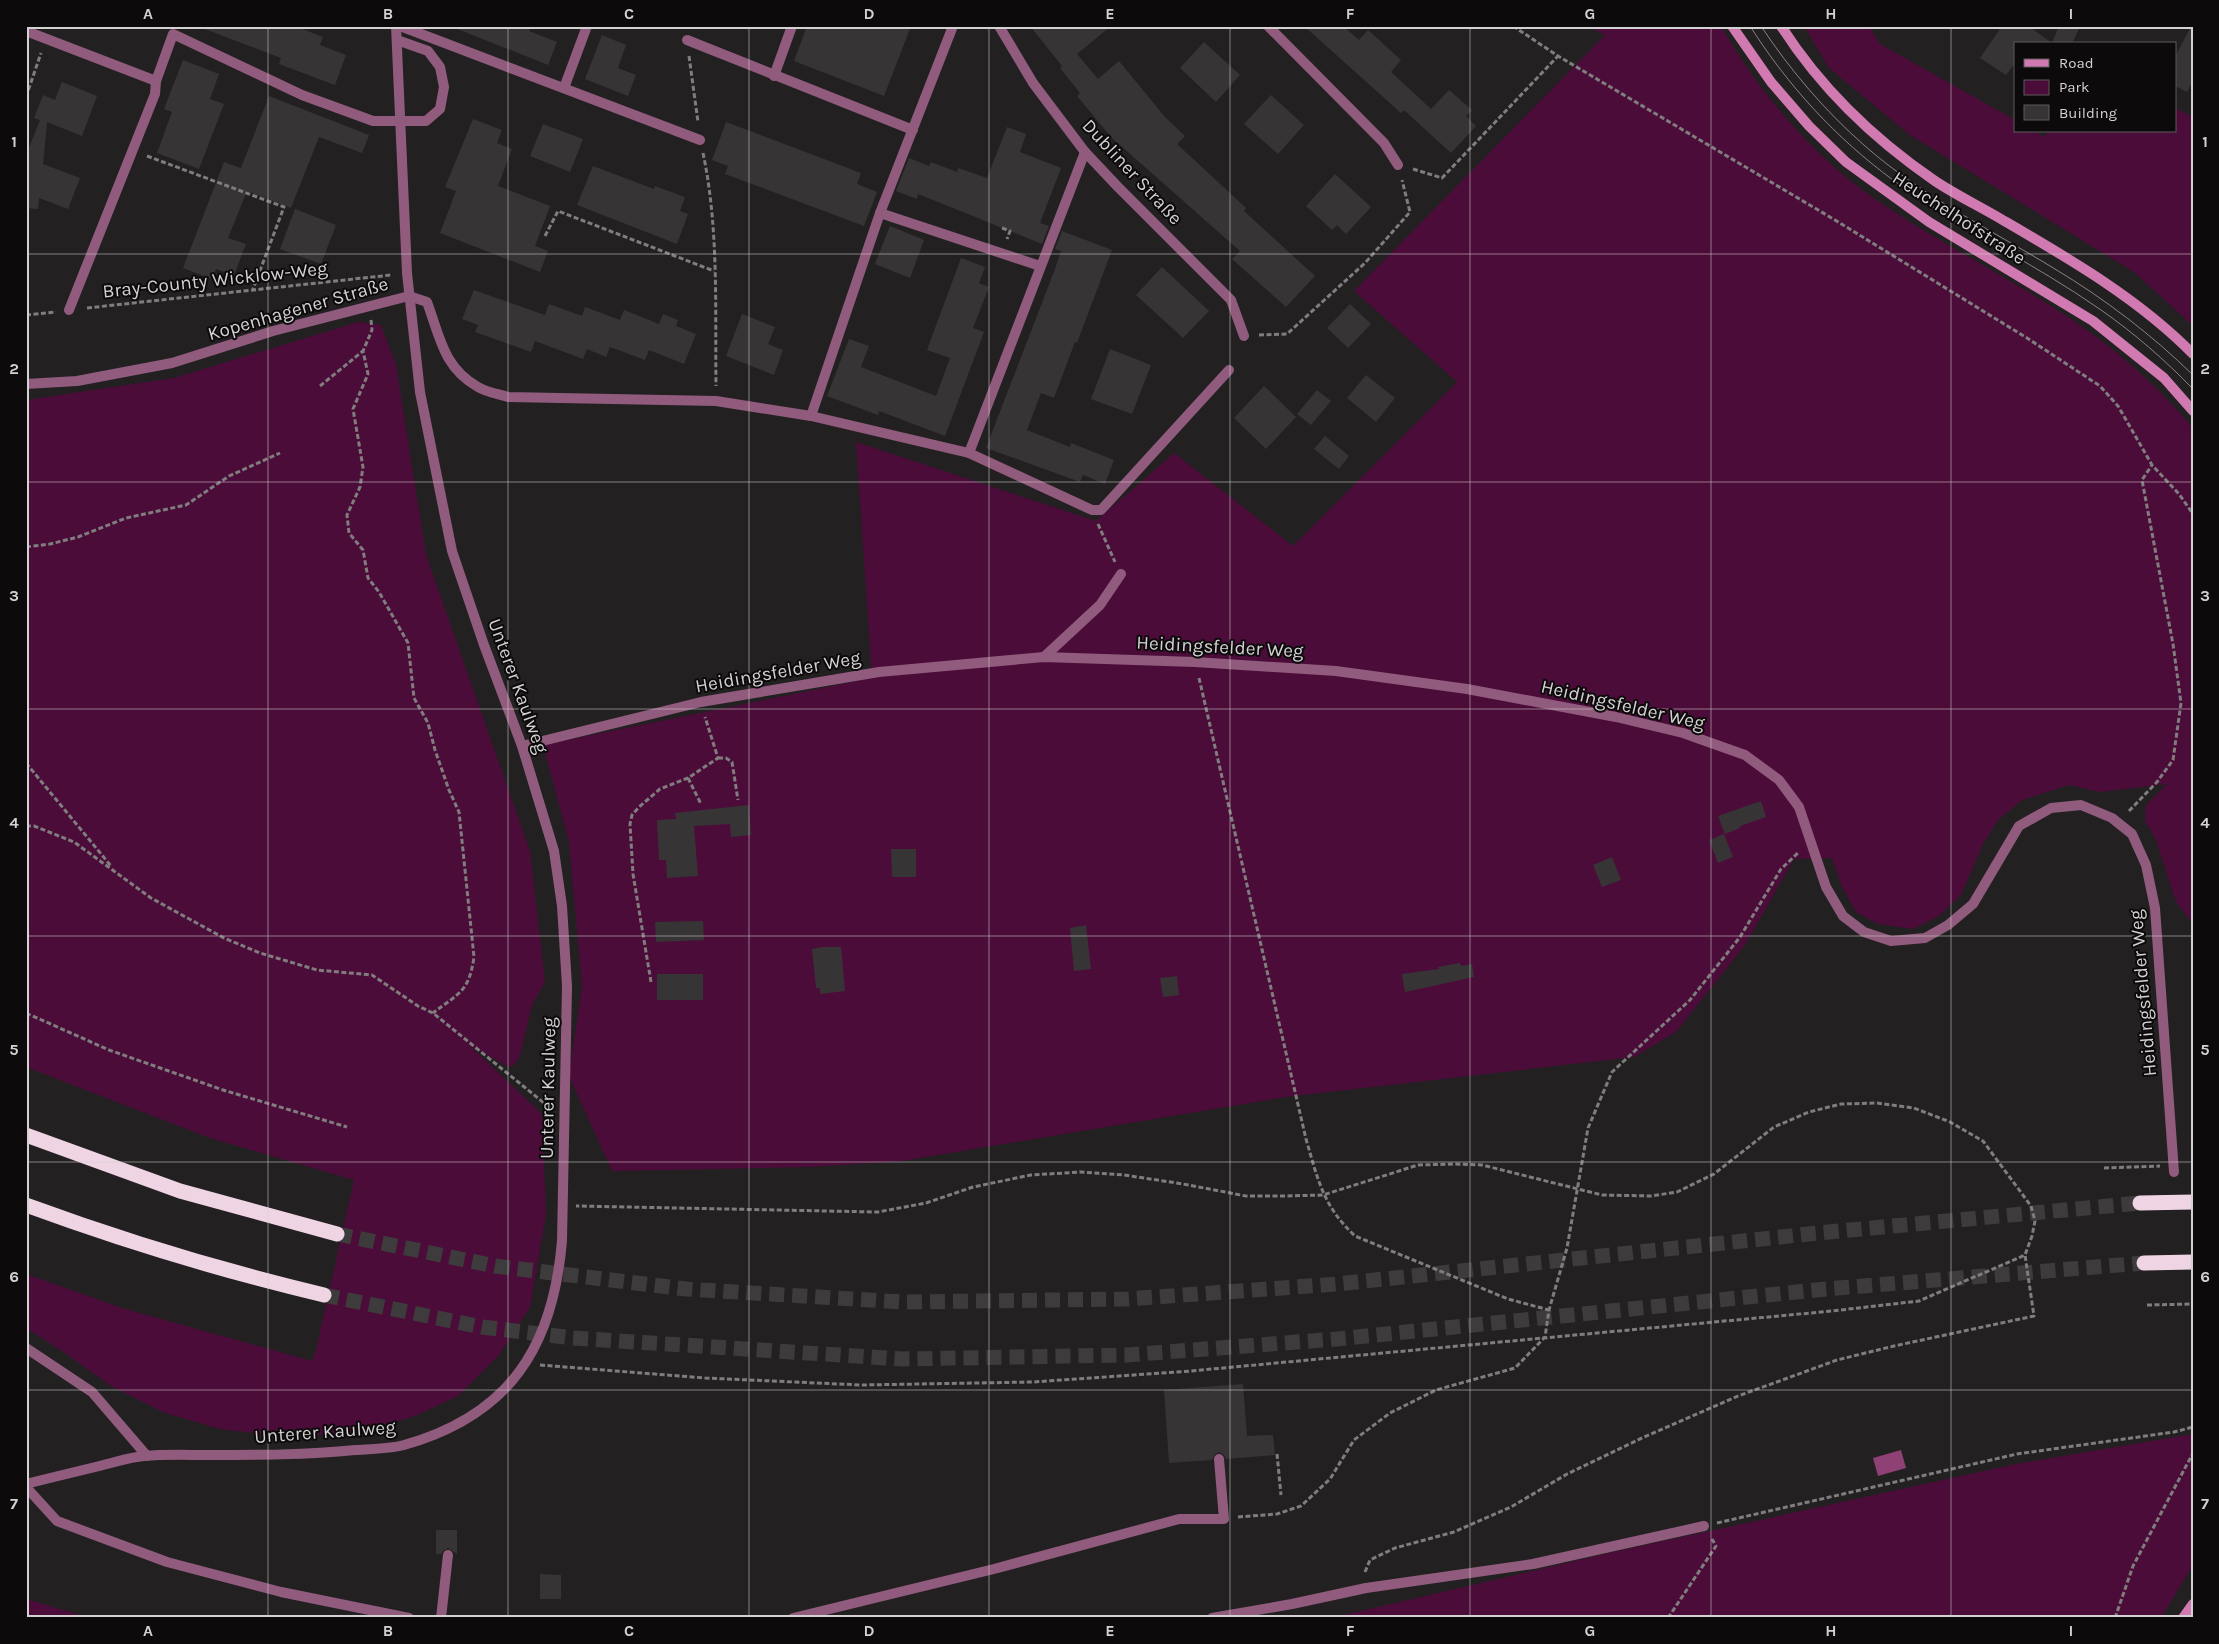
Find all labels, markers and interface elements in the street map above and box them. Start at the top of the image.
text: A [143,4,153,23]
text: B [383,4,393,23]
text: C [624,4,634,23]
text: D [864,4,875,23]
text: E [1105,4,1115,23]
text: F [1346,4,1355,23]
text: G [1585,4,1595,23]
text: H [1825,4,1837,23]
text: I [2069,4,2073,23]
legend [2014,42,2176,132]
text: Road [2059,54,2094,72]
text: Park [2059,78,2089,96]
text: Building [2059,104,2117,122]
street label: Dubliner Straße [1077,115,1187,229]
text: 1 [11,132,17,151]
text: 1 [2202,132,2208,151]
street label: Heuchelhofstraße [1888,167,2030,269]
street label: Bray-County Wicklow-Weg [101,257,329,303]
street label: Kopenhagener Straße [205,273,391,345]
text: 2 [9,359,19,378]
text: 2 [2200,359,2210,378]
text: 3 [9,586,19,605]
text: 3 [2200,586,2210,605]
street label: Unterer Kaulweg [483,616,553,757]
street label: Heidingsfelder Weg [1136,632,1304,662]
street label: Heidingsfelder Weg [694,647,863,697]
street label: Heidingsfelder Weg [1539,675,1707,735]
text: 4 [9,813,19,832]
text: 4 [2200,813,2210,832]
street label: Heidingsfelder Weg [2125,908,2161,1077]
street label: Unterer Kaulweg [536,1017,560,1159]
text: 5 [9,1040,19,1059]
text: 5 [2200,1040,2210,1059]
text: 6 [9,1267,19,1286]
text: 6 [2200,1267,2210,1286]
street label: Unterer Kaulweg [253,1416,397,1448]
text: 7 [10,1494,18,1513]
text: 7 [2201,1494,2209,1513]
text: A [143,1621,153,1640]
text: B [383,1621,393,1640]
text: C [624,1621,634,1640]
text: D [864,1621,875,1640]
text: E [1105,1621,1115,1640]
text: F [1346,1621,1355,1640]
text: G [1585,1621,1595,1640]
text: H [1825,1621,1837,1640]
text: I [2069,1621,2073,1640]

